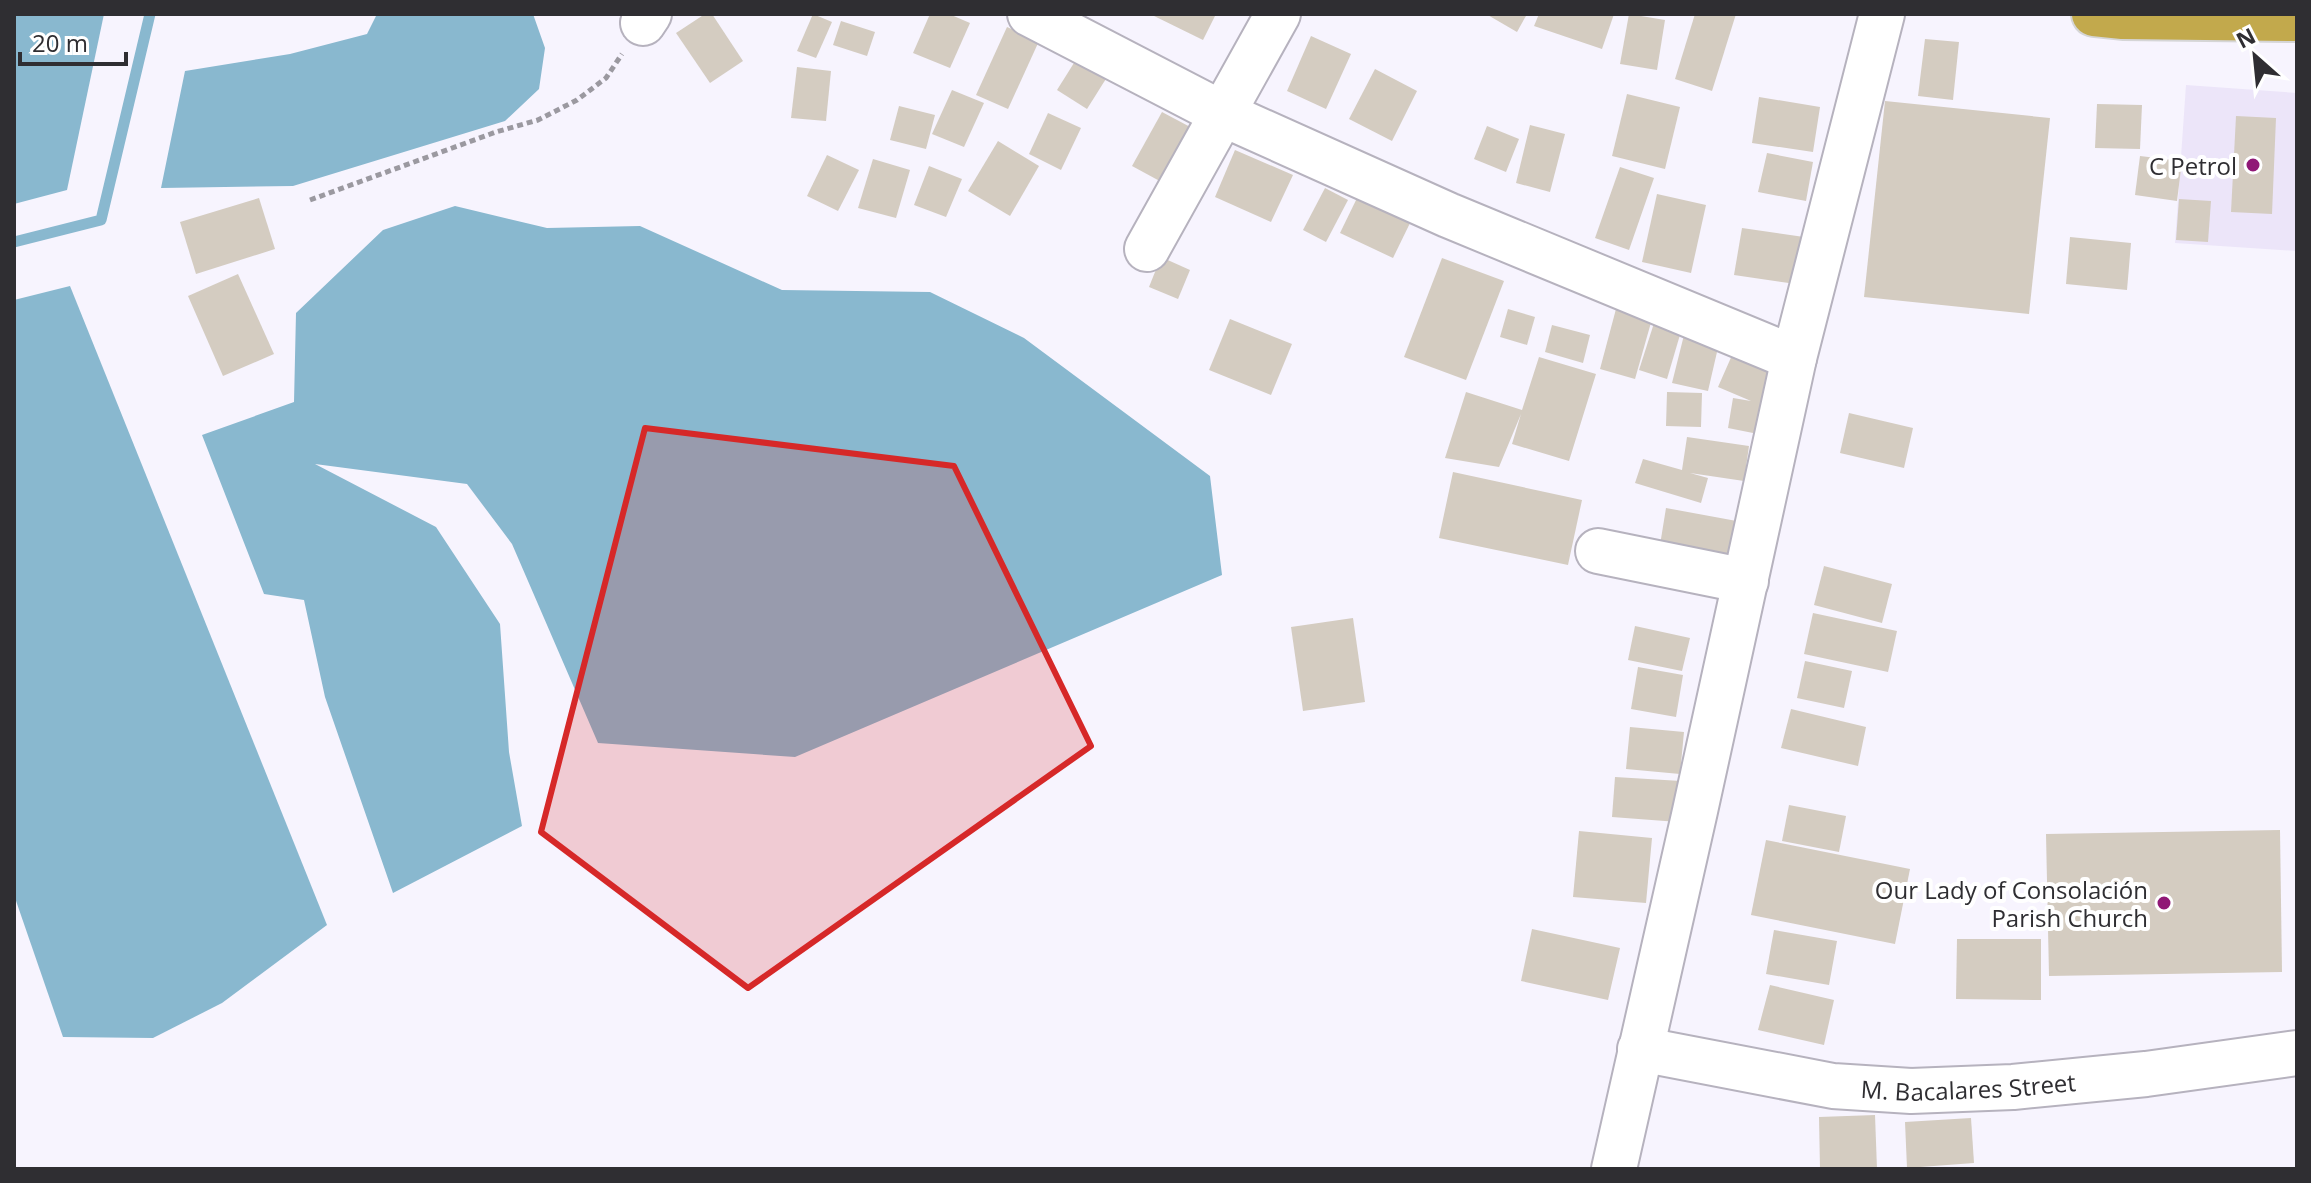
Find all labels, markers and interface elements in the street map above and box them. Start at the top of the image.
scale bar [20,16,126,66]
north arrow [2215,16,2295,96]
text: N [2231,20,2260,55]
text: 20 m [32,26,88,59]
place label: C Petrol [2149,149,2237,182]
marker: C Petrol [2244,156,2262,174]
place label: Our Lady of Consolación Parish Church [1875,873,2148,934]
marker: Our Lady of Consolación Parish Church [2155,894,2173,912]
street label: M. Bacalares Street [1860,1064,2077,1108]

